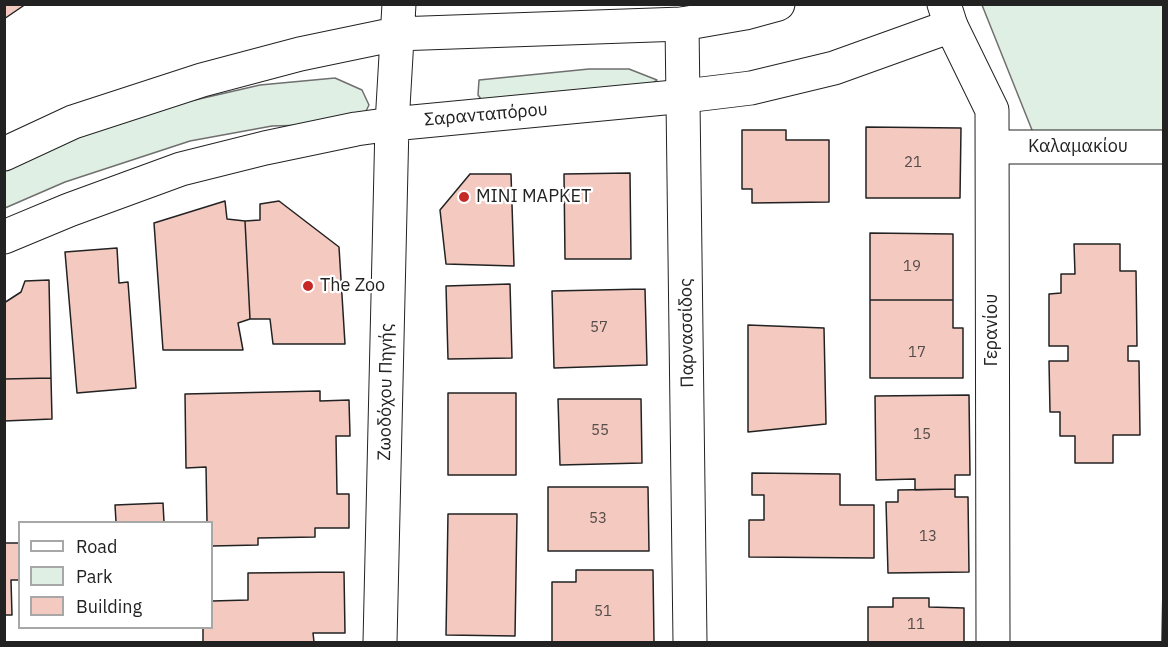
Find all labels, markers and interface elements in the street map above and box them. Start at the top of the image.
street label: Σαρανταπόρου [423,99,549,131]
street label: Καλαμακίου [1028,136,1128,158]
house number: 21 [904,154,922,172]
place label: ΜΙΝΙ ΜΑΡΚΕΤ [476,186,591,208]
marker: ΜΙΝΙ ΜΑΡΚΕΤ [457,190,471,204]
house number: 19 [903,258,921,276]
place label: The Zoo [320,275,385,297]
street label: Παρνασσίδος [675,278,699,388]
marker: The Zoo [301,279,315,293]
street label: Γερανίου [981,294,1003,366]
house number: 57 [590,319,608,337]
street label: Ζωοδόχου Πηγής [374,323,398,461]
house number: 17 [908,344,926,362]
house number: 55 [591,422,609,440]
house number: 15 [913,426,931,444]
house number: 53 [589,510,607,528]
legend [18,521,213,629]
house number: 13 [919,528,937,546]
text: Road [76,535,117,558]
text: Park [76,565,112,588]
text: Building [76,595,142,618]
house number: 51 [594,603,612,621]
house number: 11 [907,616,925,634]

